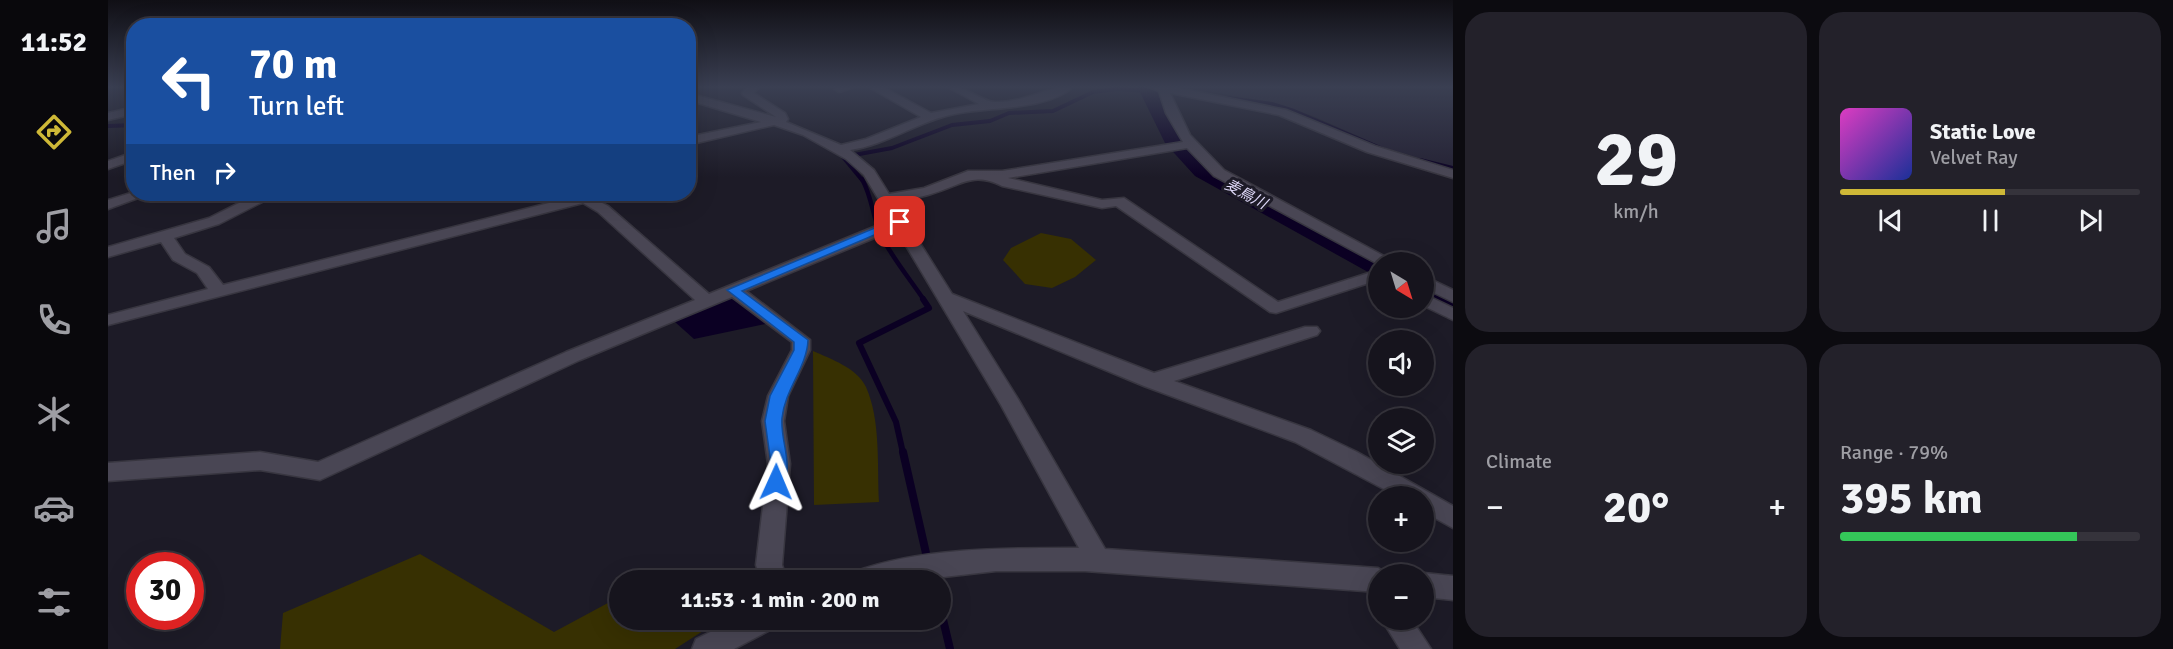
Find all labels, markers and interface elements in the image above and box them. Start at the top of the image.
text: 11:52 [21,26,87,59]
text: 70 m [249,39,338,90]
icon: left [150,42,228,120]
text: Turn left [249,90,344,123]
icon: directions [33,111,75,153]
text: 29 [1594,112,1678,208]
text: Static Love [1930,118,2036,145]
text: Velvet Ray [1930,145,2018,170]
icon: right [208,156,241,189]
text: Then [150,159,196,186]
water label: 麦鳥川 [1222,175,1272,213]
pin [874,196,925,247]
text: km/h [1613,199,1659,224]
icon: previous [1874,204,1907,237]
icon: pause [1974,204,2007,237]
icon: next [2074,204,2107,237]
icon: music [33,205,75,247]
icon: arrive [883,205,916,238]
north arrow [1368,252,1434,318]
map controls [1368,252,1434,630]
icon: phone [33,299,75,341]
button: sound [1368,330,1434,396]
icon: climate [33,393,75,435]
button: layers [1368,408,1434,474]
text: Range · 79% [1840,440,1948,465]
text: Climate [1486,449,1552,474]
position arrow [744,450,808,514]
text: 395 km [1840,471,1983,526]
text: 20° [1603,480,1669,535]
button: + [1368,486,1434,552]
icon: car [33,487,75,529]
text: − [1486,487,1504,528]
text: + [1768,487,1786,528]
speed limit sign: 30 [126,552,204,630]
button: − [1368,564,1434,630]
icon: filters [33,581,75,623]
text: 11:53 · 1 min · 200 m [680,586,880,613]

